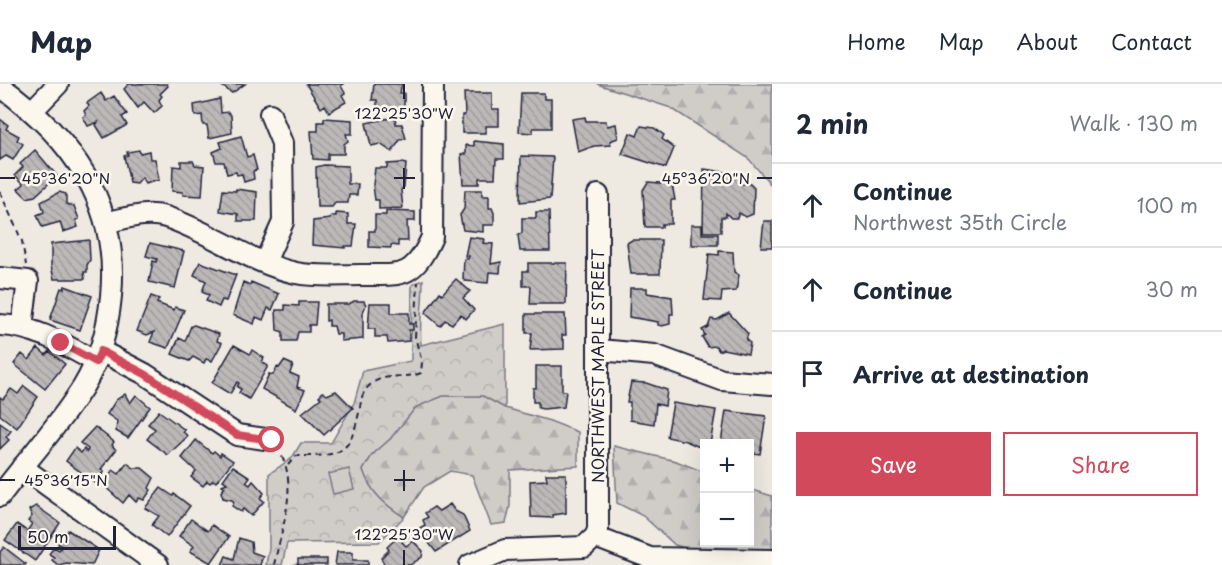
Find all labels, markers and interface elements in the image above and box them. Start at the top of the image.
text: Map [30,20,92,63]
text: Home [847,25,906,57]
text: Map [939,25,984,57]
text: About [1017,25,1078,57]
text: Contact [1111,25,1192,57]
text: 122°25'30"W [355,101,454,124]
text: 2 min [796,104,869,143]
text: Walk · 130 m [1070,108,1198,138]
text: 45°36'20"N [22,166,110,189]
text: 45°36'20"N [662,166,750,189]
text: Continue [853,174,952,207]
icon: ahead [796,189,829,222]
text: 100 m [1137,190,1198,220]
text: Northwest 35th Circle [853,207,1067,237]
street label: NORTHWEST MAPLE STREET [585,249,609,483]
icon: ahead [796,273,829,306]
text: Continue [853,273,952,306]
text: 30 m [1145,274,1198,304]
route end [47,329,73,355]
icon: arrive [796,357,829,390]
text: Arrive at destination [853,357,1089,390]
route start [258,426,284,452]
button: Save [796,432,991,496]
button: Share [1003,432,1198,496]
map controls [700,439,754,547]
button: + [700,439,754,493]
text: 45°36'15"N [24,468,108,491]
button: − [700,493,754,547]
text: 122°25'30"W [355,522,454,545]
scale bar [18,523,116,550]
text: 50 m [27,524,68,548]

